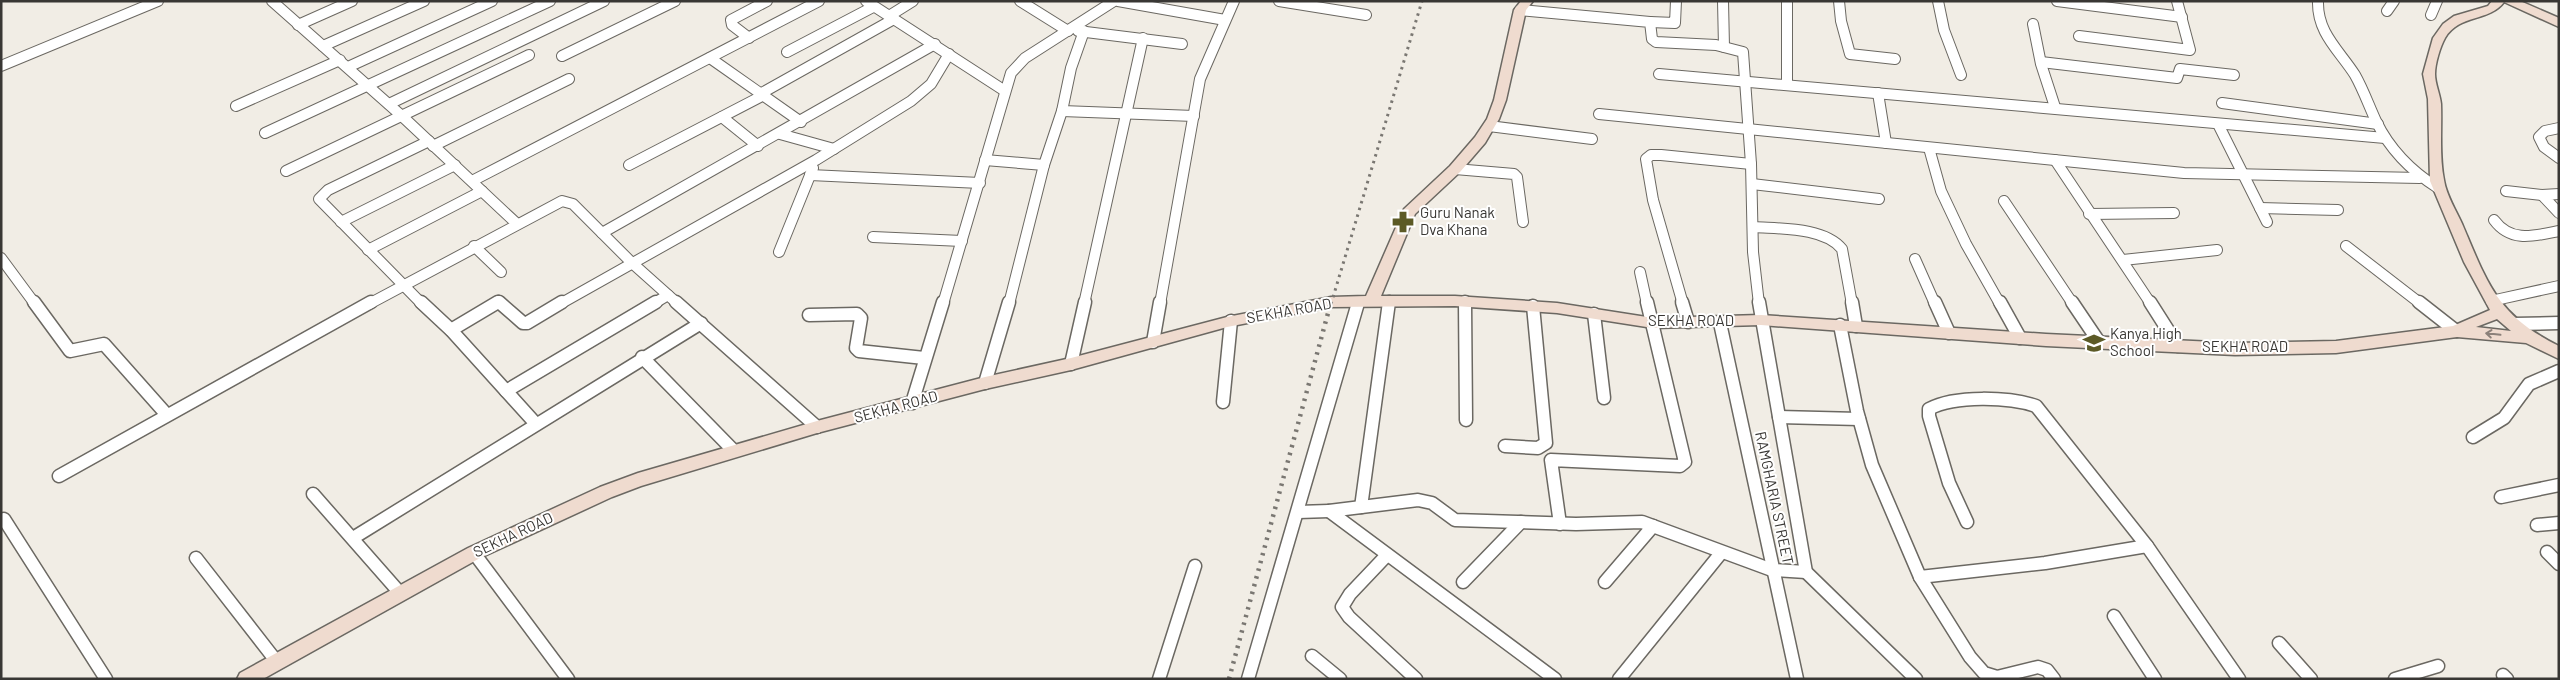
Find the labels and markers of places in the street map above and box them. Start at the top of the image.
place label: Guru Nanak Dva Khana [1420,203,1495,238]
pharmacy icon: Guru Nanak Dva Khana [1390,209,1416,235]
place label: Kanya High School [2110,324,2182,359]
school or university icon: Kanya High School [2081,330,2107,356]

